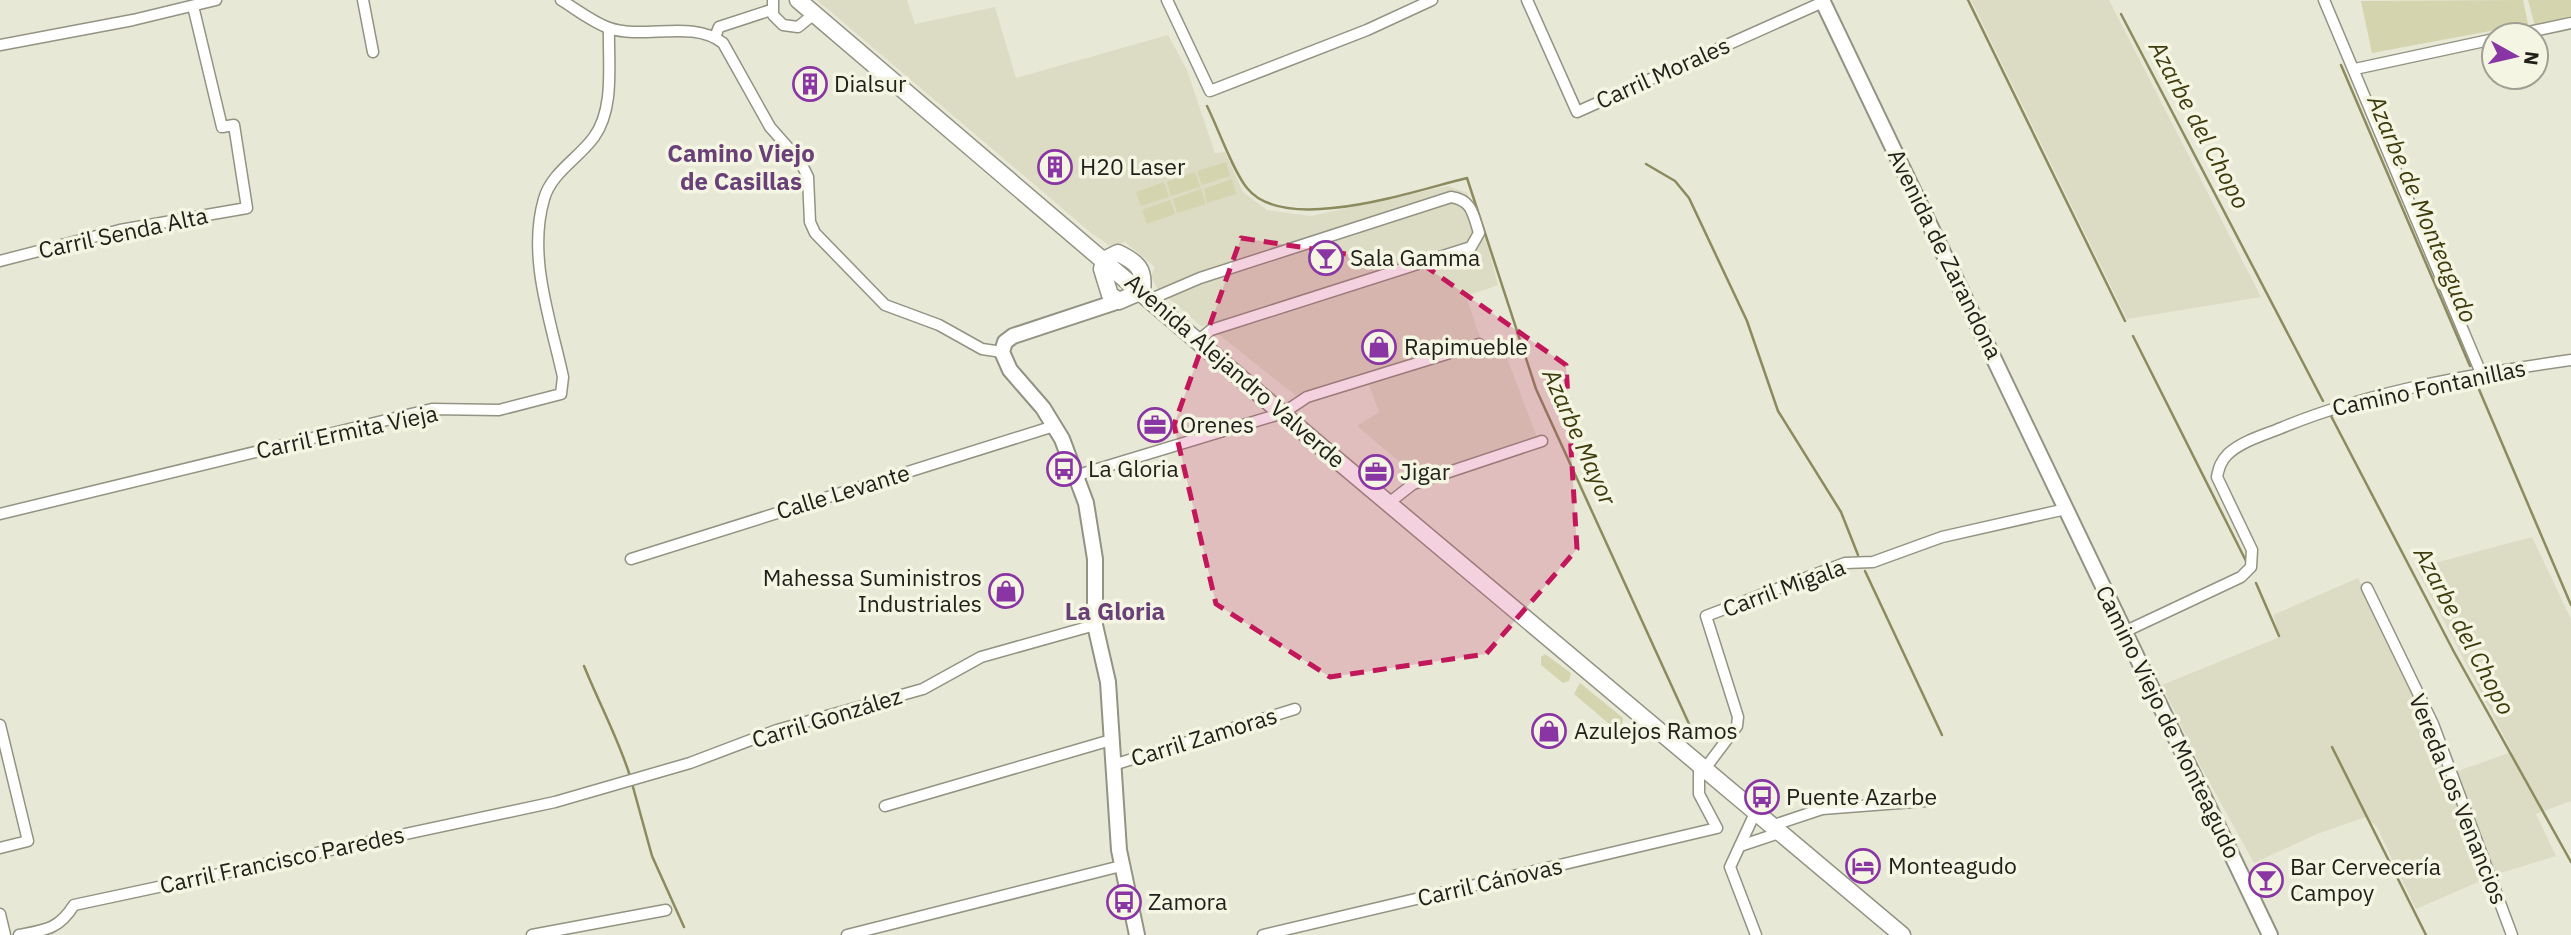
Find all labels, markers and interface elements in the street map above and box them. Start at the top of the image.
north arrow [2480,21,2550,91]
street label: Carril Morales [1591,29,1734,115]
water label: Azarbe del Chopo [2141,34,2258,214]
text: N [2519,50,2545,67]
building icon: Dialsur [791,65,829,103]
place label: Dialsur [834,68,907,98]
water label: Azarbe de Monteagudo [2360,89,2485,327]
district label: Camino Viejo de Casillas [667,137,815,197]
street label: Avenida de Zarandona [1882,144,2010,364]
building icon: H20 Laser [1036,148,1074,186]
place label: H20 Laser [1080,151,1186,181]
street label: Carril Senda Alta [35,199,210,265]
bar icon: Sala Gamma [1307,239,1345,277]
place label: Sala Gamma [1350,242,1480,272]
street label: Avenida Alejandro Valverde [1119,266,1352,474]
shop icon: Rapimueble [1360,328,1398,366]
place label: Rapimueble [1404,331,1528,361]
street label: Camino Fontanillas [2329,352,2528,422]
water label: Azarbe Mayor [1535,362,1625,511]
street label: Carril Ermita Vieja [253,397,440,465]
office icon: Orenes [1136,406,1174,444]
place label: Orenes [1180,409,1254,439]
bus stop icon: La Gloria [1045,450,1083,488]
place label: La Gloria [1088,453,1179,483]
office icon: Jigar [1357,453,1395,491]
place label: Jigar [1400,456,1451,486]
street label: Calle Levante [772,457,913,526]
water label: Azarbe del Chopo [2406,540,2523,720]
street label: Carril Migala [1718,551,1849,623]
place label: Mahessa Suministros Industriales [763,562,982,618]
shop icon: Mahessa Suministros Industriales [987,572,1025,610]
street label: Camino Viejo de Monteagudo [2090,580,2248,863]
district label: La Gloria [1065,595,1165,627]
street label: Carril González [748,680,905,754]
street label: Vereda Los Venancios [2403,689,2515,908]
street label: Carril Zamoras [1127,700,1280,773]
shop icon: Azulejos Ramos [1530,712,1568,750]
place label: Azulejos Ramos [1574,715,1738,745]
bus stop icon: Puente Azarbe [1743,778,1781,816]
place label: Puente Azarbe [1786,781,1937,811]
street label: Carril Francisco Paredes [157,818,407,900]
hotel icon: Monteagudo [1844,847,1882,885]
street label: Carril Cánovas [1414,850,1565,912]
place label: Monteagudo [1888,850,2017,880]
place label: Bar Cervecería Campoy [2290,851,2441,907]
bar icon: Bar Cervecería Campoy [2247,861,2285,899]
bus stop icon: Zamora [1105,883,1143,921]
place label: Zamora [1148,886,1227,916]

